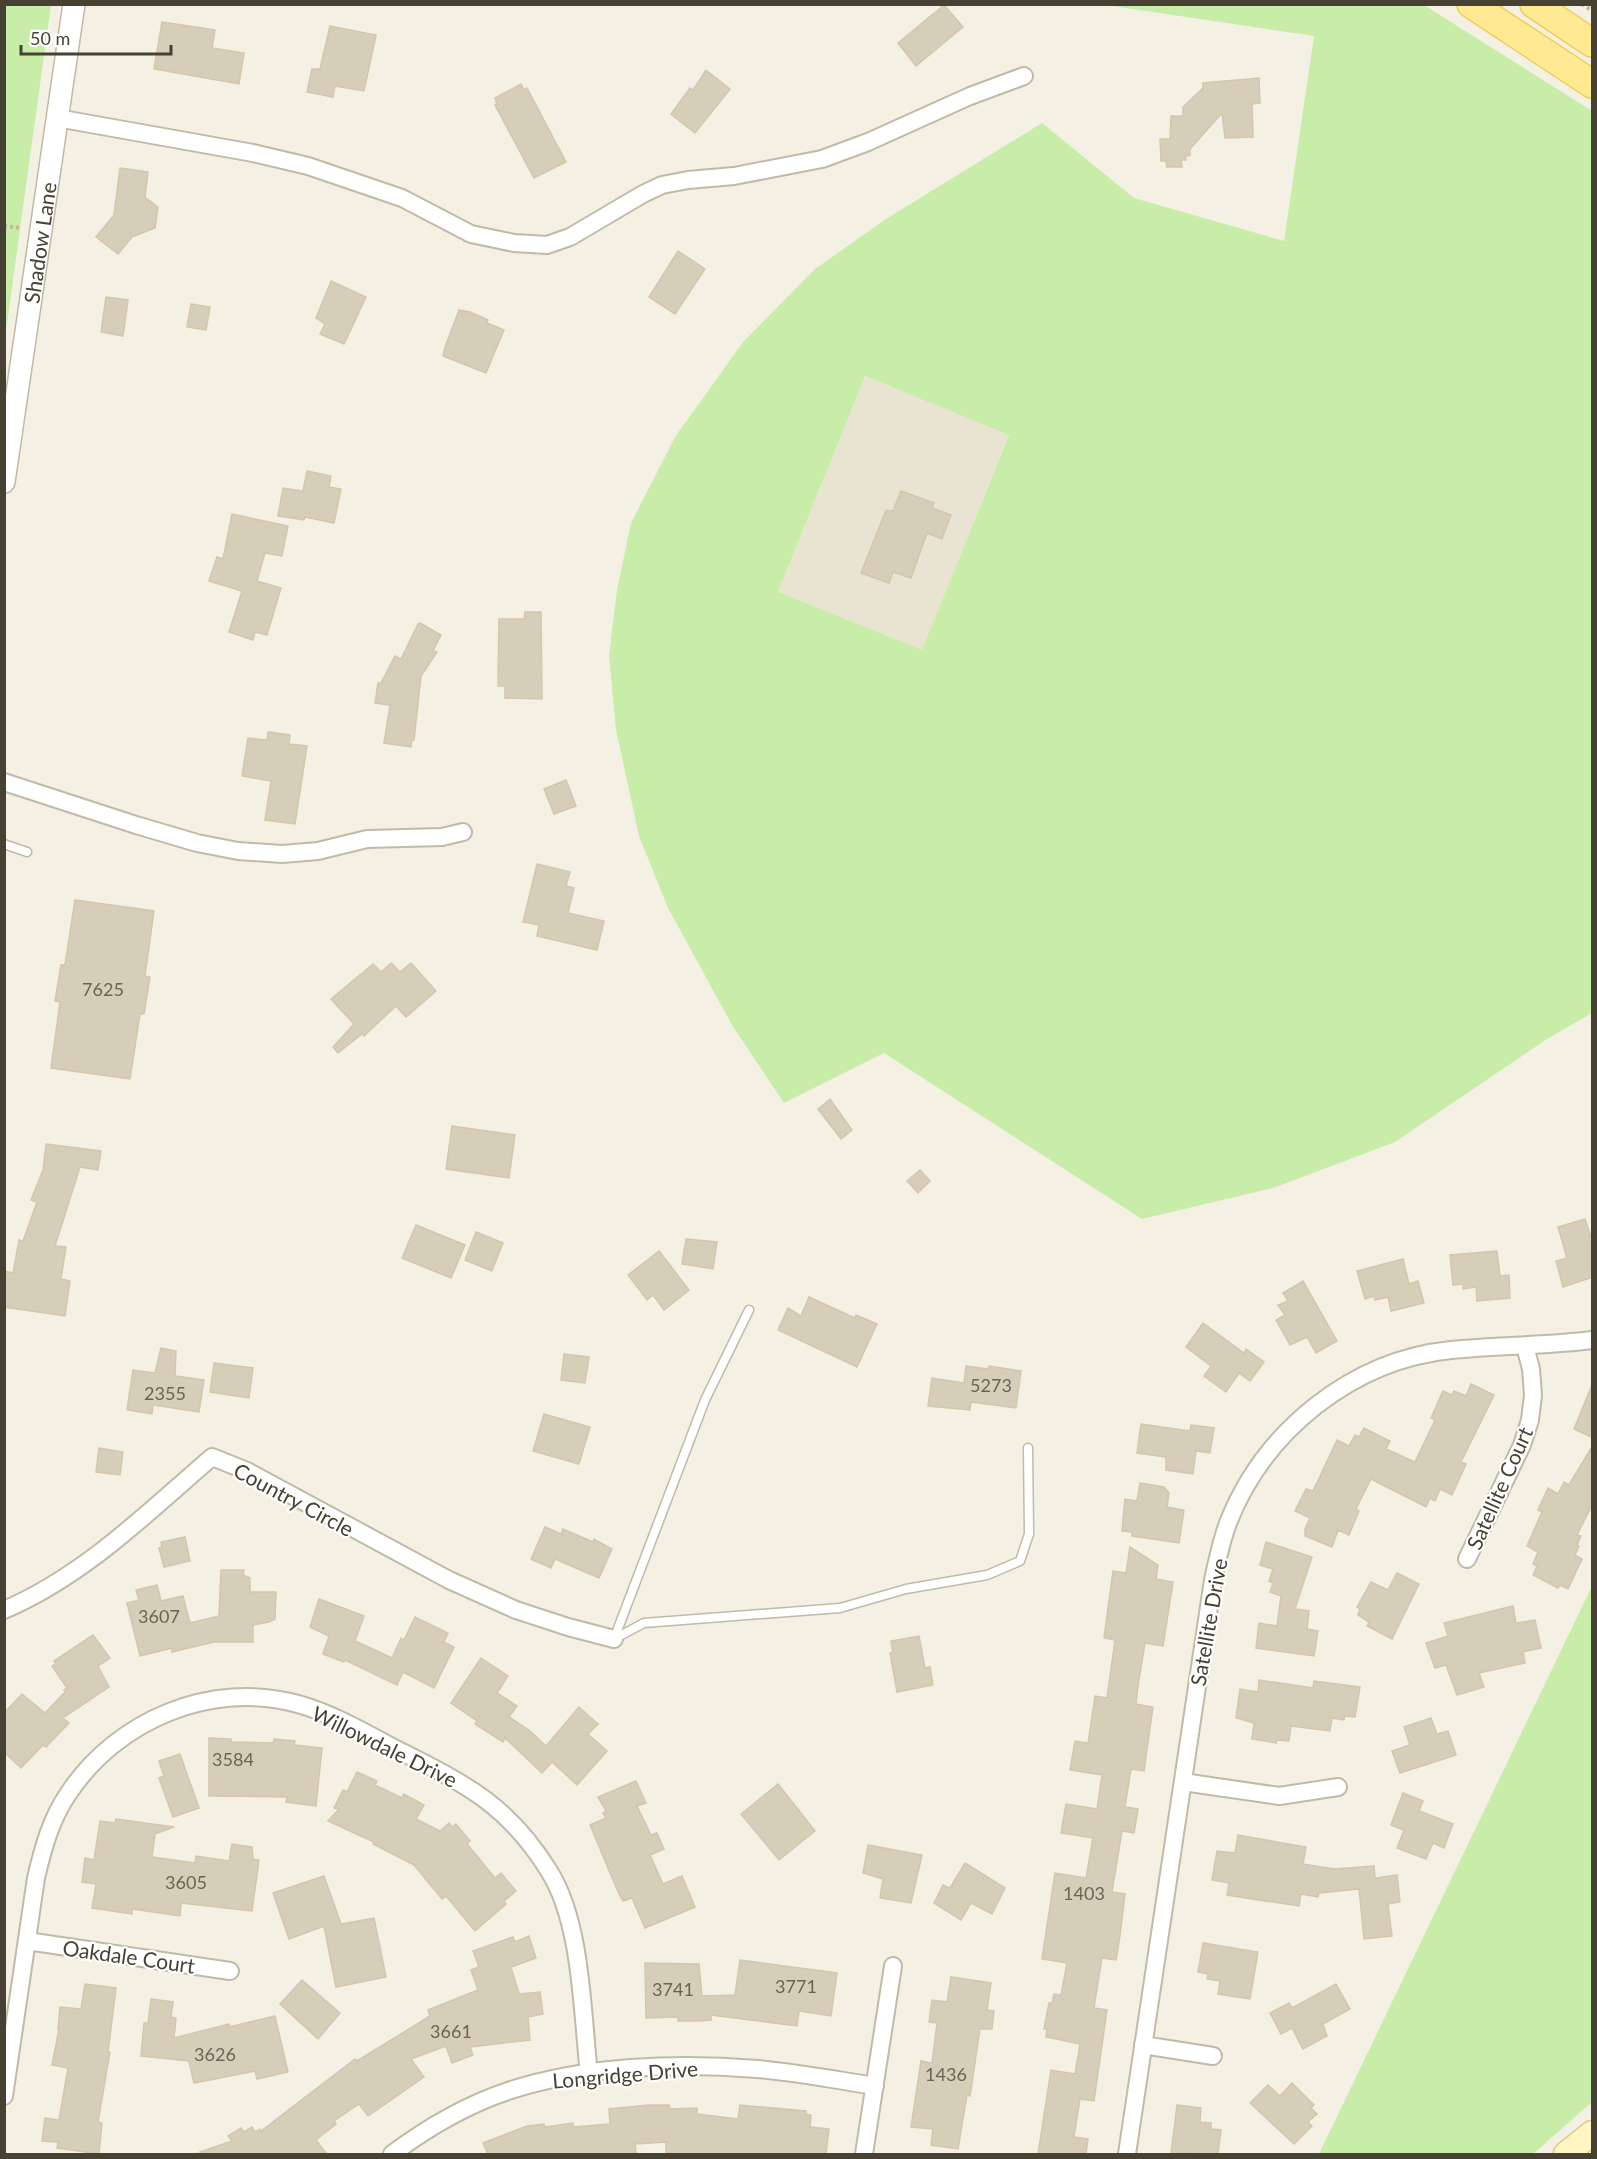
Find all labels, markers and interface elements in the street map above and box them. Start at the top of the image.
scale bar [21,18,171,56]
text: 50 m [30,27,70,49]
street label: Shadow Lane [18,180,60,305]
house number: 7625 [82,978,124,1000]
house number: 5273 [970,1374,1012,1396]
house number: 2355 [144,1382,186,1404]
street label: Satellite Court [1461,1422,1537,1553]
street label: Country Circle [230,1457,358,1541]
street label: Satellite Drive [1184,1556,1232,1688]
house number: 3607 [138,1605,180,1627]
street label: Willowdale Drive [308,1700,462,1792]
house number: 3584 [212,1748,254,1770]
house number: 3605 [165,1871,207,1893]
house number: 1403 [1063,1882,1105,1904]
street label: Oakdale Court [61,1934,197,1978]
house number: 3771 [775,1975,817,1997]
house number: 3741 [652,1978,694,2000]
house number: 3661 [430,2020,472,2042]
house number: 3626 [194,2043,236,2065]
street label: Longridge Drive [551,2055,699,2093]
house number: 1436 [925,2063,967,2085]

